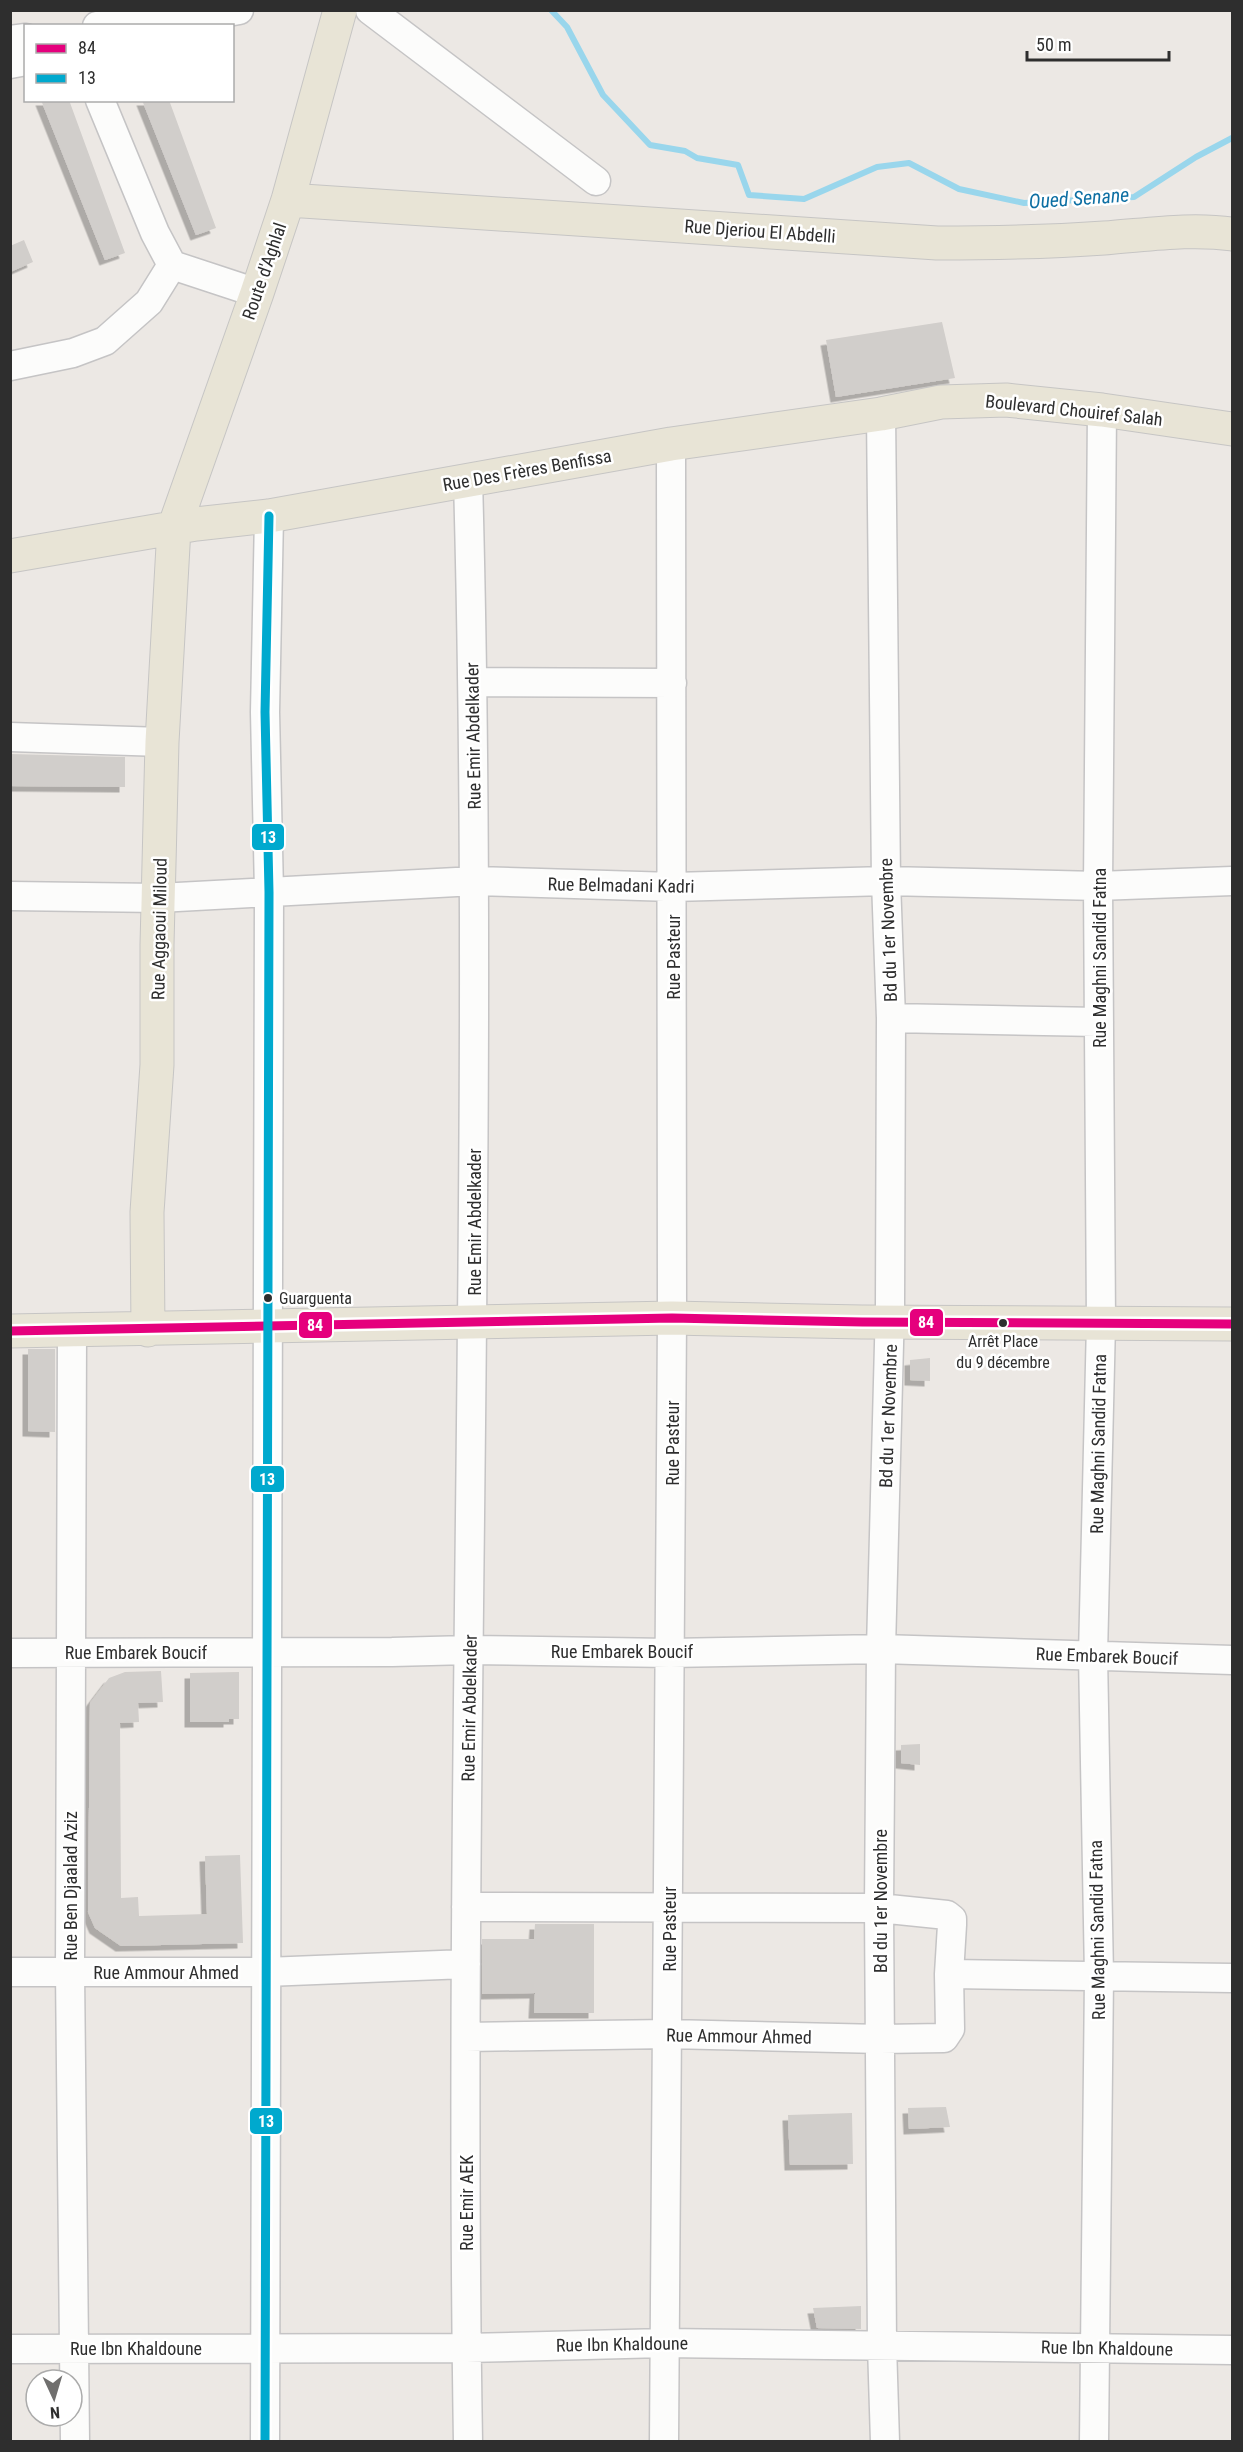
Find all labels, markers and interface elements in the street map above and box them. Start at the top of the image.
legend [24,24,234,102]
scale bar [1027,24,1170,62]
text: 50 m [1036,34,1071,55]
text: 84 [78,37,96,58]
text: 13 [78,67,96,88]
water label: Oued Senane [1028,183,1130,213]
street label: Rue Djeriou El Abdelli [684,215,836,247]
street label: Route d'Aghlal [238,220,290,322]
street label: Boulevard Chouiref Salah [984,390,1164,430]
street label: Rue Des Frères Benfissa [441,445,613,495]
street label: Rue Emir Abdelkader [461,662,485,810]
line badge: 13 [251,823,285,851]
text: 13 [260,828,276,847]
street label: Rue Aggaoui Miloud [147,858,171,1000]
street label: Bd du 1er Novembre [875,858,901,1002]
street label: Rue Maghni Sandid Fatna [1089,868,1110,1048]
street label: Rue Belmadani Kadri [547,873,695,897]
street label: Rue Pasteur [663,914,684,1000]
street label: Rue Emir Abdelkader [464,1148,485,1296]
place label: Guarguenta [279,1289,352,1308]
marker: Guarguenta [262,1292,274,1304]
line badge: 84 [909,1308,944,1337]
line badge: 84 [298,1311,333,1339]
text: 84 [918,1313,934,1332]
text: 84 [307,1316,323,1335]
marker: Arrêt Place du 9 décembre [997,1317,1009,1329]
place label: Arrêt Place du 9 décembre [956,1332,1050,1372]
street label: Bd du 1er Novembre [875,1344,901,1488]
street label: Rue Maghni Sandid Fatna [1086,1354,1110,1534]
street label: Rue Pasteur [662,1400,683,1486]
line badge: 13 [250,1465,285,1493]
text: 13 [259,1470,275,1489]
street label: Rue Emir Abdelkader [457,1634,481,1782]
street label: Rue Embarek Boucif [551,1641,694,1662]
street label: Rue Embarek Boucif [65,1642,208,1663]
street label: Rue Embarek Boucif [1035,1643,1179,1669]
street label: Rue Ben Djaalad Aziz [60,1811,81,1961]
street label: Bd du 1er Novembre [870,1829,891,1973]
street label: Rue Maghni Sandid Fatna [1085,1840,1109,2020]
street label: Rue Pasteur [659,1886,680,1972]
street label: Rue Ammour Ahmed [93,1962,239,1983]
street label: Rue Ammour Ahmed [666,2024,812,2048]
line badge: 13 [249,2107,283,2135]
text: 13 [258,2112,274,2131]
street label: Rue Emir AEK [456,2155,477,2251]
street label: Rue Ibn Khaldoune [556,2332,688,2356]
street label: Rue Ibn Khaldoune [1041,2336,1173,2360]
street label: Rue Ibn Khaldoune [70,2338,202,2359]
north arrow [24,2368,84,2428]
text: N [49,2403,61,2422]

